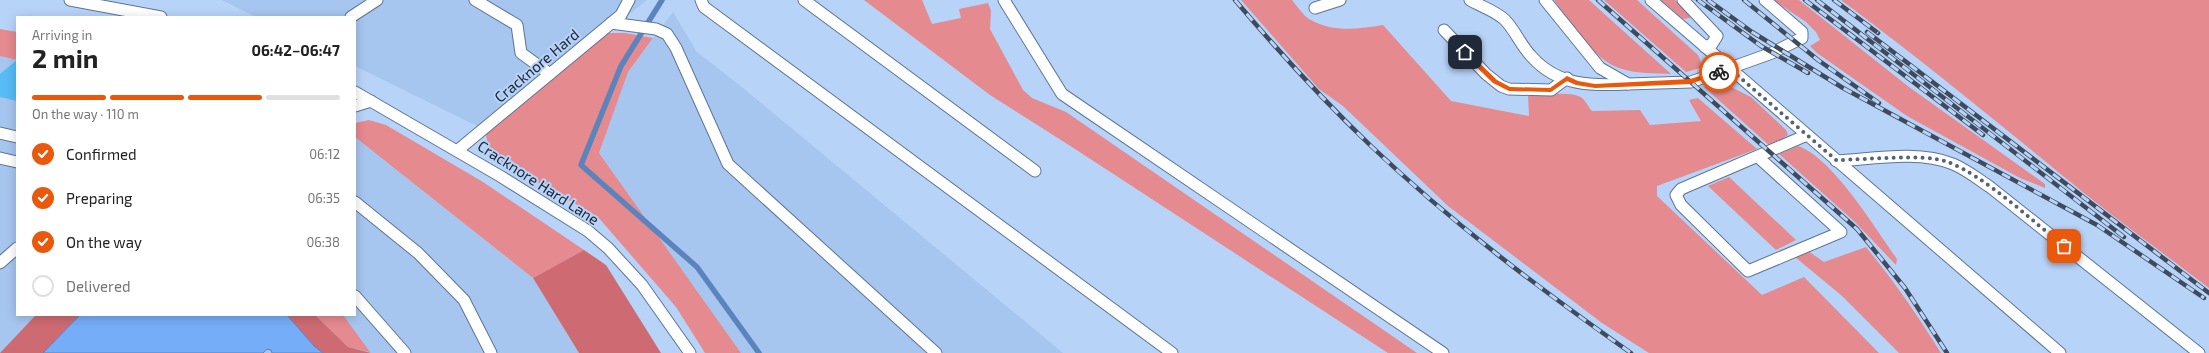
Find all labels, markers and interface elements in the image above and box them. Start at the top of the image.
street label: Cracknore Hard [490,25,582,106]
text: Arriving in [32,27,92,43]
pin [1448,35,1482,69]
text: 06:42–06:47 [252,41,340,59]
icon: home [1454,41,1476,63]
text: 2 min [32,42,98,73]
courier [1699,52,1739,92]
icon: bike [1708,61,1730,83]
text: On the way · 110 m [32,106,139,122]
street label: Cracknore Hard Lane [475,136,603,228]
icon: check [32,143,54,165]
text: Confirmed [66,145,137,163]
text: 06:12 [309,146,340,162]
icon: check [32,187,54,209]
text: Preparing [66,189,132,207]
text: 06:35 [307,190,340,206]
pin [2047,229,2081,263]
icon: check [32,231,54,253]
text: On the way [66,233,142,251]
text: 06:38 [307,234,340,250]
icon: bag [2053,235,2075,257]
text: Delivered [66,277,131,295]

